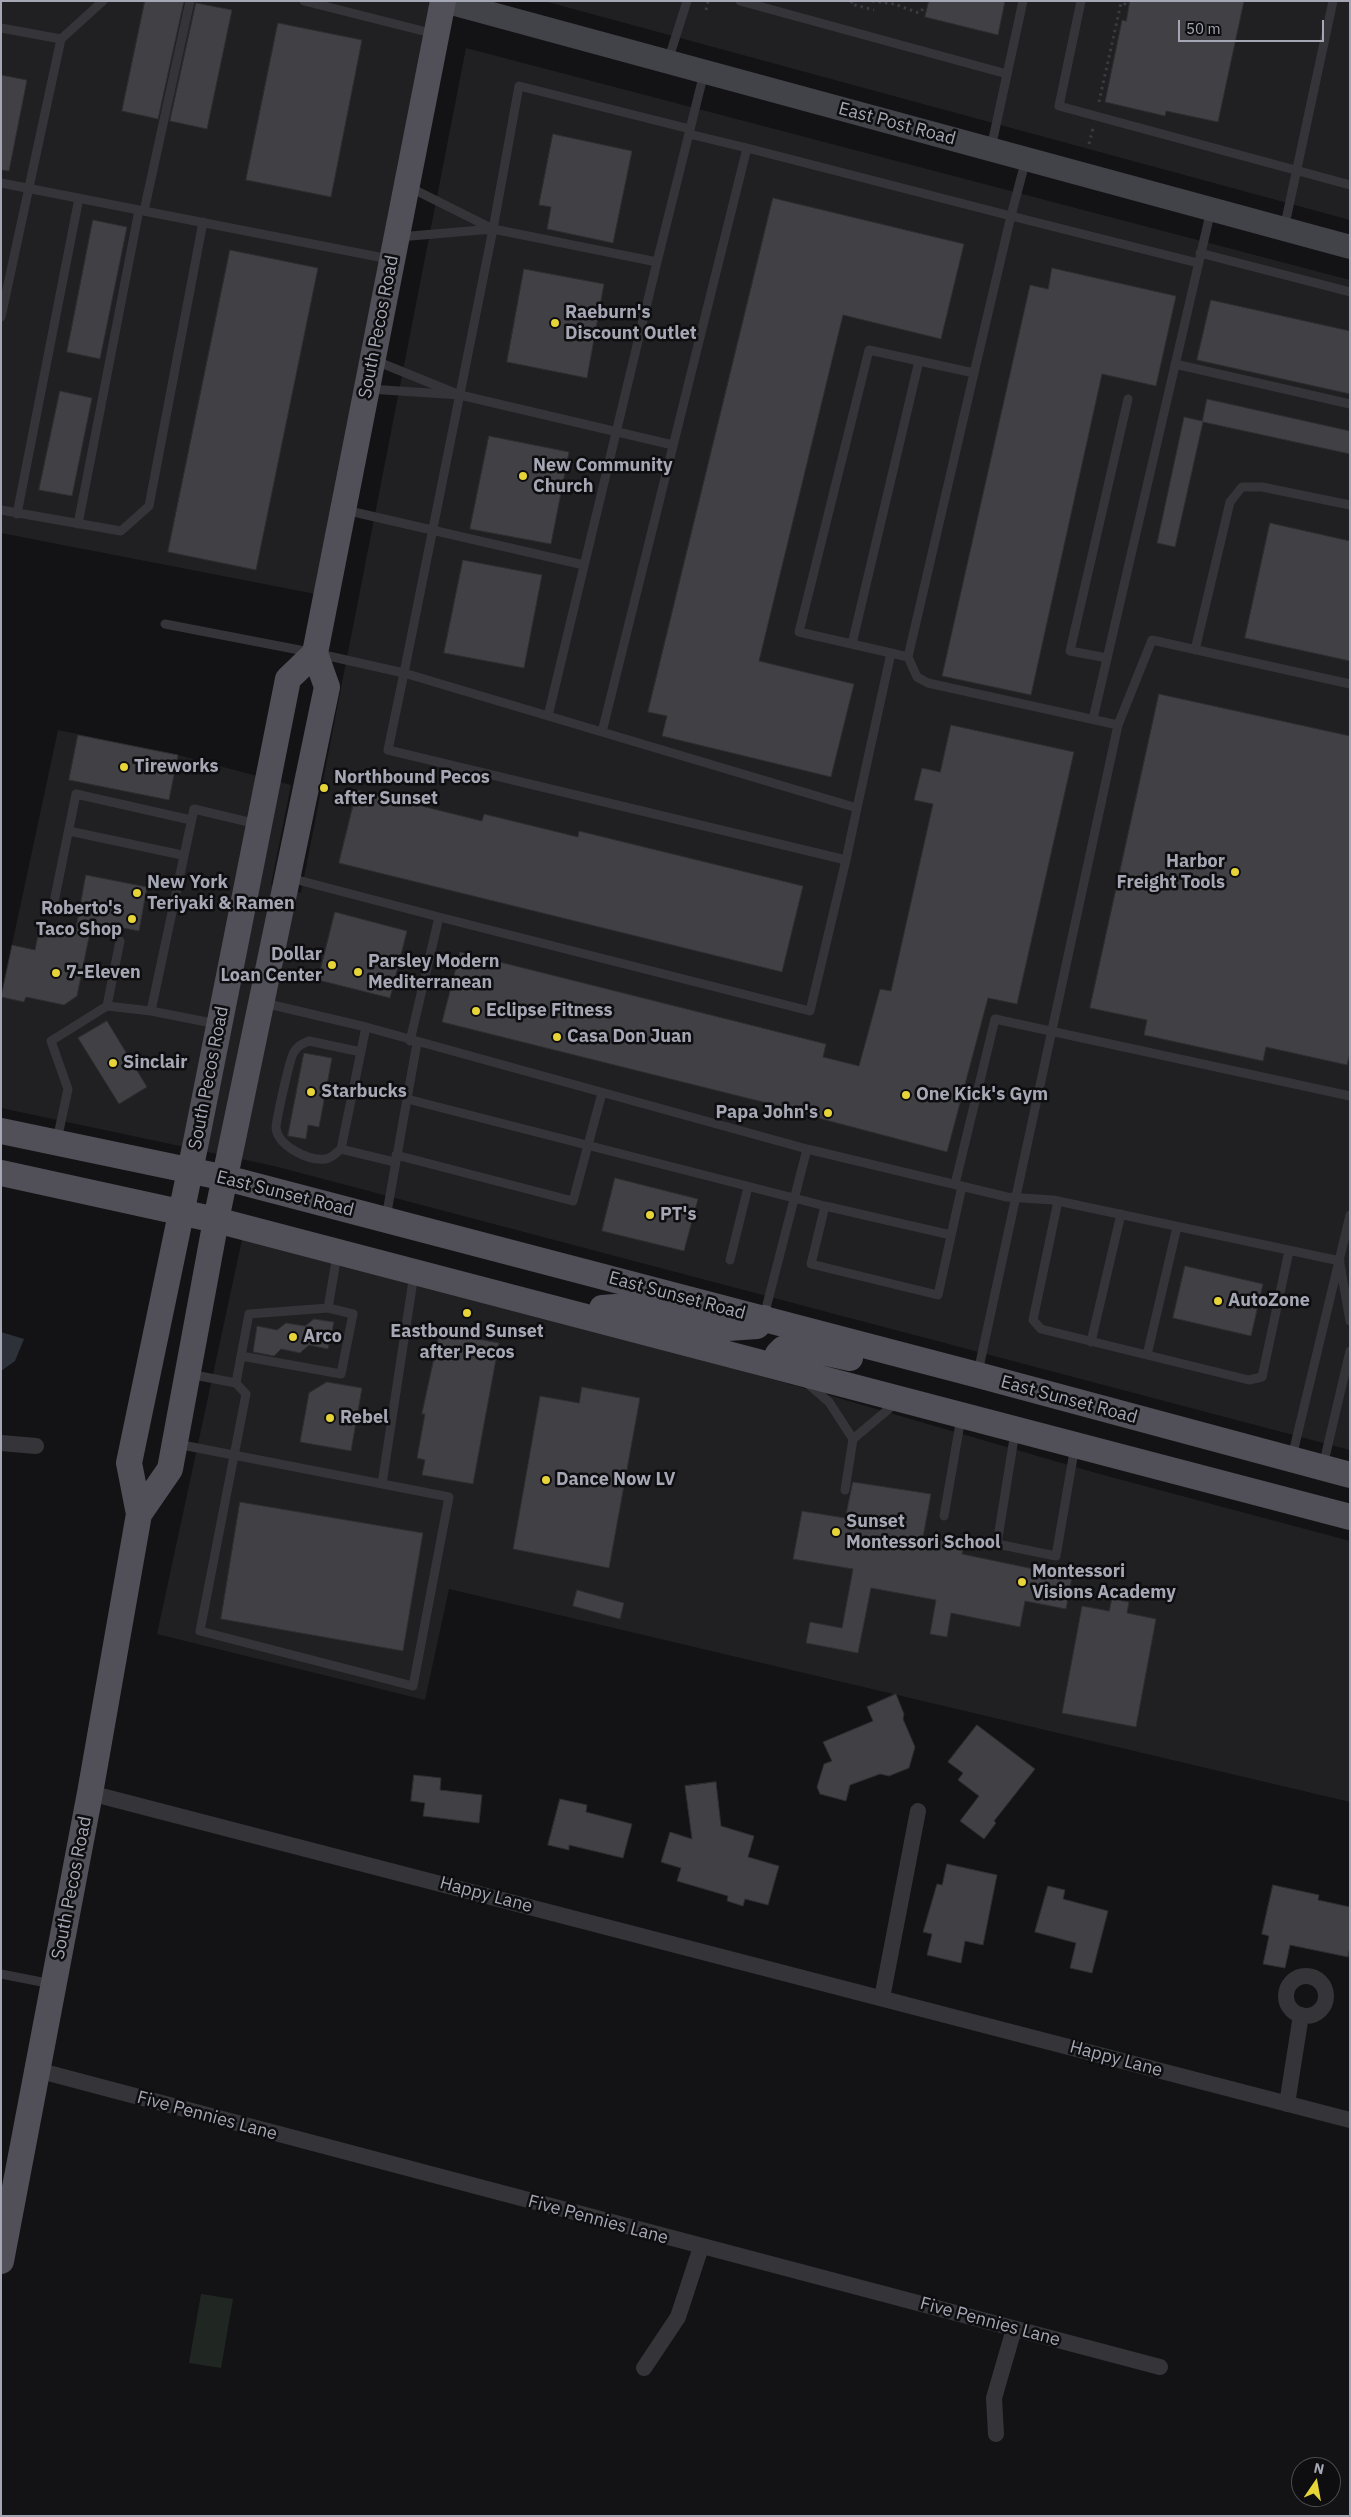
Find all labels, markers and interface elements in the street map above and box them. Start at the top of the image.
scale bar [1181,10,1327,42]
text: 50 m [1186,19,1221,38]
street label: East Post Road [836,98,958,150]
street label: South Pecos Road [355,254,403,400]
place label: Raeburn's Discount Outlet [565,302,697,344]
marker: Raeburn's Discount Outlet [549,317,561,329]
place label: New Community Church [533,455,673,498]
marker: New Community Church [517,470,529,482]
place label: Tireworks [134,756,219,778]
marker: Tireworks [118,761,130,773]
place label: Northbound Pecos after Sunset [334,767,490,810]
marker: Northbound Pecos after Sunset [318,782,330,794]
place label: Harbor Freight Tools [1117,851,1225,894]
marker: Harbor Freight Tools [1229,866,1241,878]
place label: New York Teriyaki & Ramen [147,872,295,914]
marker: New York Teriyaki & Ramen [131,887,143,899]
place label: Roberto's Taco Shop [36,898,122,941]
marker: Roberto's Taco Shop [126,913,138,925]
place label: Dollar Loan Center [220,944,322,986]
place label: Parsley Modern Mediterranean [368,951,499,994]
marker: Dollar Loan Center [326,959,338,971]
place label: 7-Eleven [66,962,141,984]
marker: Parsley Modern Mediterranean [352,966,364,978]
marker: 7-Eleven [50,967,62,979]
place label: Eclipse Fitness [486,1000,612,1022]
street label: South Pecos Road [185,1005,233,1151]
marker: Eclipse Fitness [470,1005,482,1017]
place label: Casa Don Juan [567,1026,692,1048]
marker: Casa Don Juan [551,1031,563,1043]
place label: Sinclair [123,1052,188,1074]
marker: Sinclair [107,1057,119,1069]
place label: Starbucks [321,1081,407,1103]
place label: One Kick's Gym [916,1084,1048,1106]
marker: Starbucks [305,1086,317,1098]
marker: One Kick's Gym [900,1089,912,1101]
place label: Papa John's [715,1102,818,1124]
marker: Papa John's [822,1107,834,1119]
street label: East Sunset Road [214,1166,356,1222]
place label: PT's [660,1204,696,1226]
marker: PT's [644,1209,656,1221]
street label: East Sunset Road [606,1267,748,1325]
place label: AutoZone [1228,1290,1310,1312]
marker: AutoZone [1212,1295,1224,1307]
marker: Eastbound Sunset after Pecos [461,1307,473,1319]
place label: Eastbound Sunset after Pecos [390,1321,544,1364]
place label: Arco [303,1326,342,1348]
marker: Arco [287,1331,299,1343]
street label: East Sunset Road [998,1371,1140,1429]
place label: Rebel [340,1407,388,1429]
marker: Rebel [324,1412,336,1424]
place label: Dance Now LV [556,1469,675,1491]
marker: Dance Now LV [540,1474,552,1486]
place label: Sunset Montessori School [846,1511,1000,1554]
marker: Sunset Montessori School [830,1526,842,1538]
place label: Montessori Visions Academy [1032,1561,1176,1604]
marker: Montessori Visions Academy [1016,1576,1028,1588]
street label: South Pecos Road [48,1815,96,1961]
street label: Happy Lane [437,1872,535,1918]
street label: Happy Lane [1067,2036,1165,2082]
street label: Five Pennies Lane [134,2087,280,2145]
street label: Five Pennies Lane [525,2191,671,2249]
street label: Five Pennies Lane [917,2293,1063,2351]
north arrow [1291,2457,1341,2507]
text: N [1312,2458,1326,2478]

